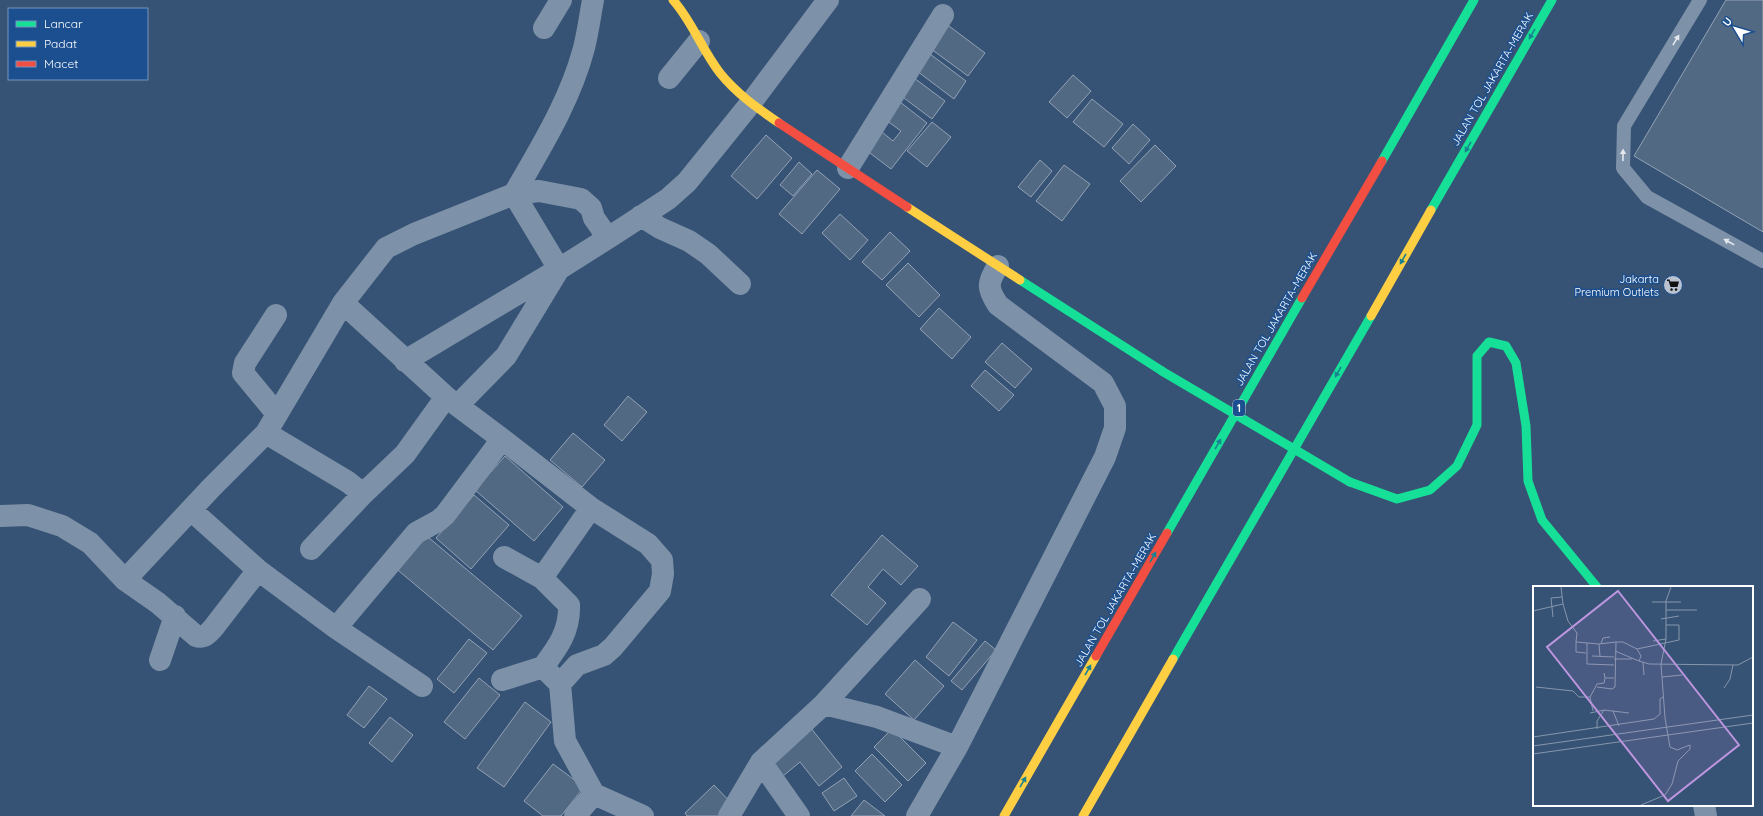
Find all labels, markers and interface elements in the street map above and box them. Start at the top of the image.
legend [8,8,148,80]
north arrow [1715,8,1755,48]
street label: JALAN TOL JAKARTA–MERAK [1448,10,1536,148]
text: U [1719,14,1735,29]
text: Lancar [44,16,83,31]
one-way arrow [1529,28,1536,40]
one-way arrow [1672,34,1679,46]
text: Padat [44,36,77,51]
text: Macet [44,56,78,71]
one-way arrow [1464,141,1471,152]
one-way arrow [1620,148,1626,161]
one-way arrow [1723,239,1735,246]
street label: JALAN TOL JAKARTA–MERAK [1232,250,1320,388]
one-way arrow [1399,253,1406,265]
place label: Jakarta Premium Outlets [1574,272,1659,299]
supermarket icon: Jakarta Premium Outlets [1662,274,1684,296]
one-way arrow [1335,366,1342,378]
road number: 1 [1233,400,1245,416]
one-way arrow [1214,438,1221,450]
street label: JALAN TOL JAKARTA–MERAK [1071,531,1159,669]
one-way arrow [1150,551,1157,563]
inset map [1533,586,1753,806]
one-way arrow [1085,664,1092,675]
one-way arrow [1020,776,1027,788]

